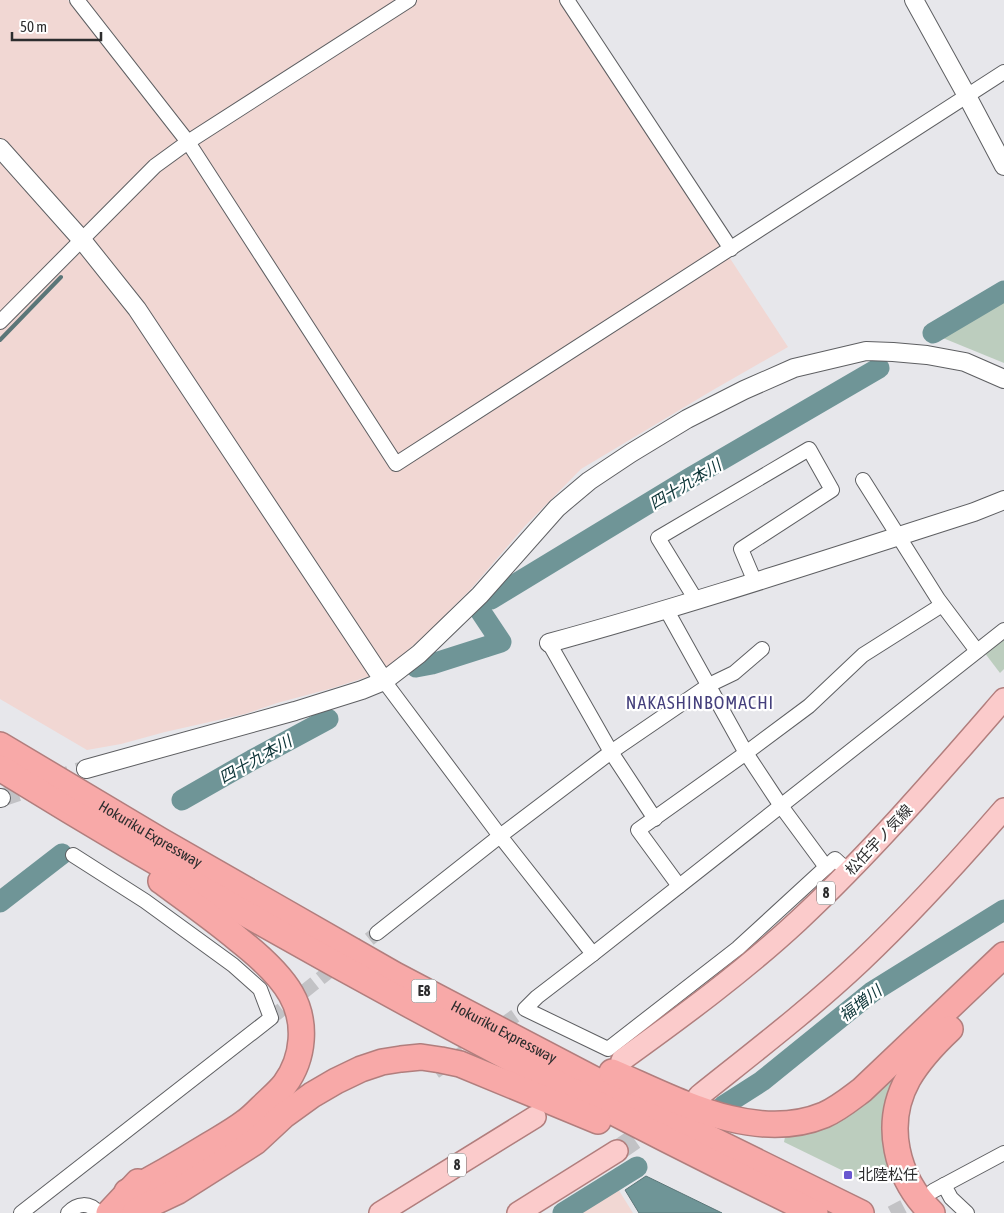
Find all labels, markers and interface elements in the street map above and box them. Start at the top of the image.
scale bar [12,10,101,42]
text: 50 m [20,18,47,35]
water label: 四十九本川 [646,455,726,512]
district label: NAKASHINBOMACHI [626,692,774,713]
water label: 四十九本川 [216,731,296,786]
street label: Hokuriku Expressway [96,797,205,871]
street label: 松任宇ノ気線 [842,801,916,878]
road number: 8 [817,881,835,904]
road number: E8 [412,979,436,1002]
water label: 福増川 [835,980,886,1025]
street label: Hokuriku Expressway [448,997,560,1066]
road number: 8 [448,1154,466,1176]
place label: 北陸松任 [858,1166,918,1183]
marker: 北陸松任 [842,1169,854,1181]

